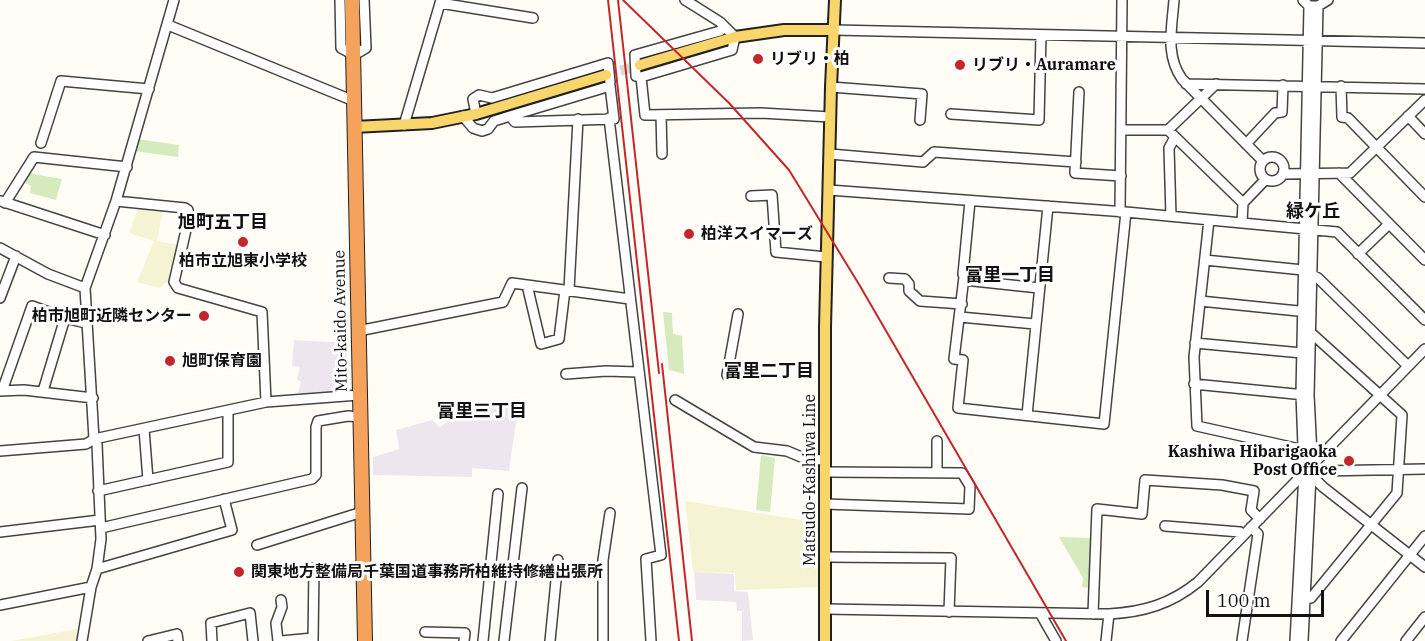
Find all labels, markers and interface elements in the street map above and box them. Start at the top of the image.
place label: リブリ・柏 [770,49,850,69]
marker: リブリ・柏 [751,52,765,66]
place label: リブリ・Auramare [972,55,1116,75]
marker: リブリ・Auramare [953,58,967,72]
district label: 緑ケ丘 [1286,201,1340,223]
district label: 旭町五丁目 [178,212,268,234]
place label: 柏洋スイマーズ [701,224,813,244]
marker: 柏洋スイマーズ [682,227,696,241]
marker: 柏市立旭東小学校 [236,235,250,249]
street label: Mito-kaido Avenue [330,250,352,392]
place label: 柏市立旭東小学校 [179,251,307,271]
district label: 富里一丁目 [965,265,1055,287]
place label: 柏市旭町近隣センター [32,306,192,326]
marker: 柏市旭町近隣センター [197,309,211,323]
place label: 旭町保育園 [182,351,262,371]
marker: 旭町保育園 [163,354,177,368]
district label: 富里二丁目 [724,361,814,383]
street label: Matsudo-Kashiwa Line [800,394,820,566]
district label: 富里三丁目 [437,401,527,423]
place label: Kashiwa Hibarigaoka Post Office [1168,442,1337,480]
marker: Kashiwa Hibarigaoka Post Office [1342,454,1356,468]
place label: 関東地方整備局千葉国道事務所柏維持修繕出張所 [251,562,603,582]
marker: 関東地方整備局千葉国道事務所柏維持修繕出張所 [232,565,246,579]
scale bar [1209,578,1328,616]
text: 100 m [1217,589,1271,612]

